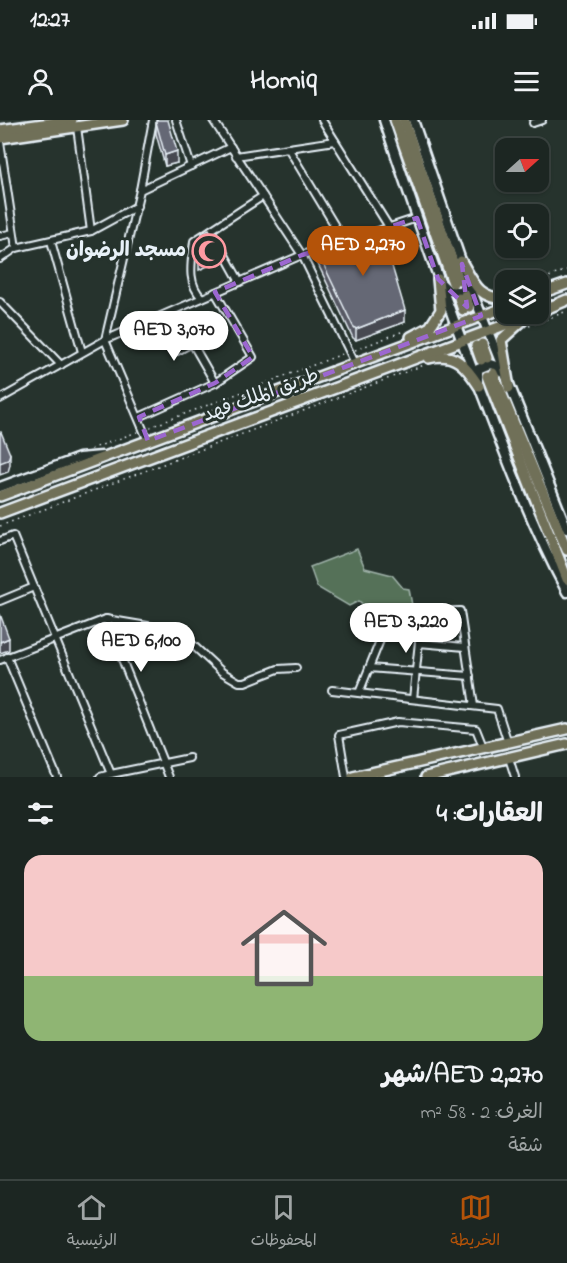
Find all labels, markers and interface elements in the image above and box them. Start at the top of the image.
text: 12:27 [30,5,70,37]
text: Homiq [250,62,317,101]
icon: person [24,65,57,98]
icon: menu [510,65,543,98]
north arrow [495,138,549,192]
map controls [495,138,549,324]
button: locate [495,204,549,258]
pin: AED 2,270 [294,226,432,277]
text: AED 2,270 [321,231,405,260]
mosque icon: مسجد الرضوان [191,233,227,269]
place label: مسجد الرضوان [66,237,186,266]
button: layers [495,270,549,324]
pin: AED 3,070 [105,311,243,362]
text: AED 3,070 [133,316,215,345]
street label: طريق الملك فهد [199,361,323,431]
pin: AED 3,220 [337,603,475,654]
text: AED 3,220 [364,608,448,637]
pin: AED 6,100 [72,622,210,673]
text: AED 6,100 [101,627,181,656]
text: العقارات: 4 [436,796,543,834]
icon: filters [24,797,57,830]
icon: home [230,894,338,1002]
text: AED 2,270/شهر [382,1057,543,1095]
text: الغرف: 2 · 58 m² [421,1099,543,1128]
text: شقة [508,1132,543,1161]
tab: الرئيسية [67,1191,117,1254]
tab: المحفوظات [251,1191,317,1254]
tab: الخريطة [450,1191,500,1254]

